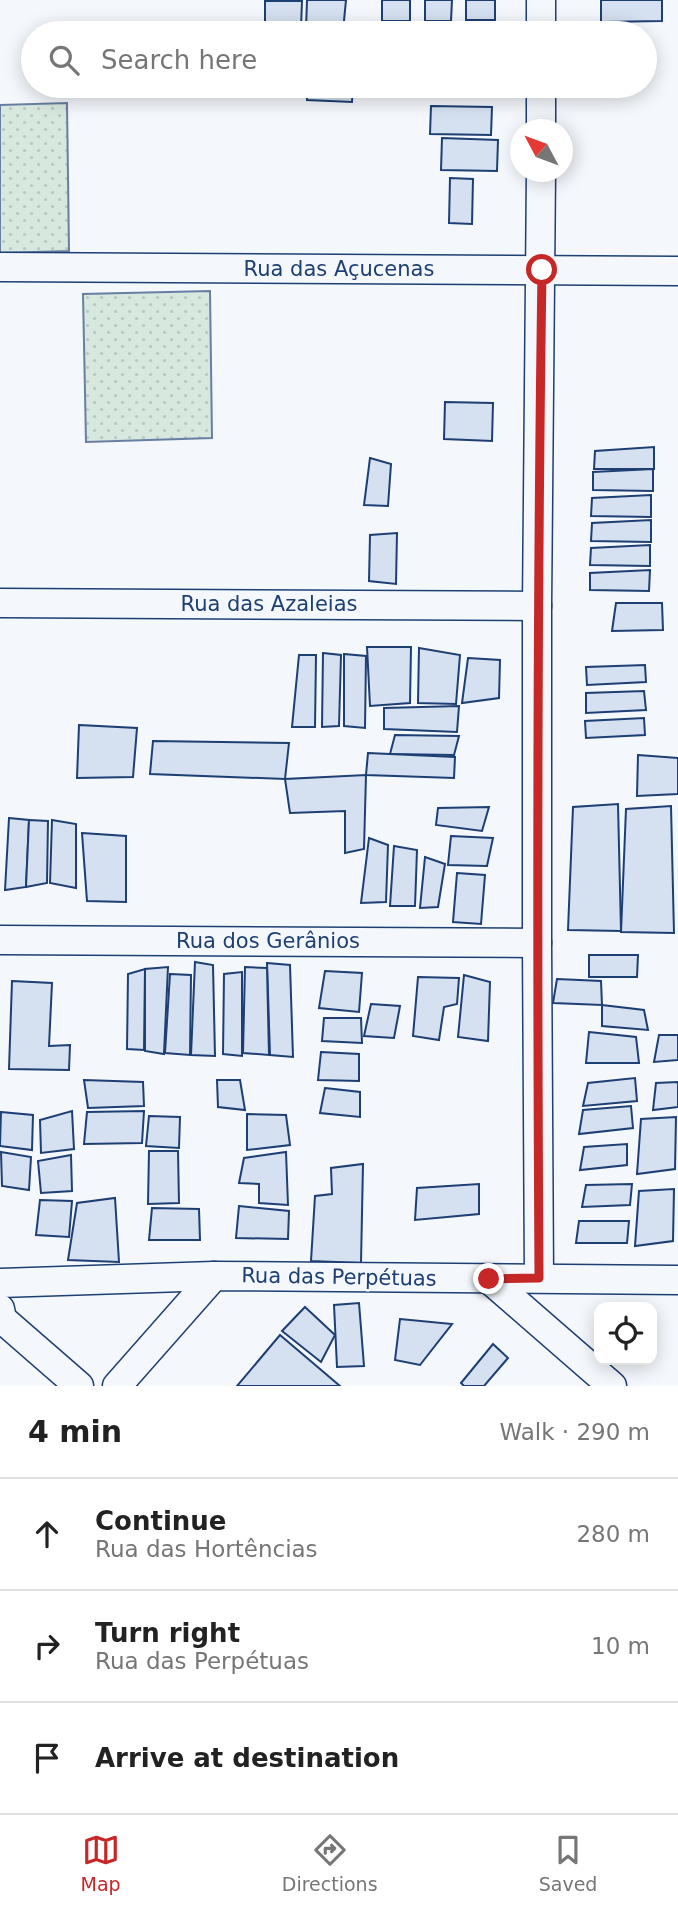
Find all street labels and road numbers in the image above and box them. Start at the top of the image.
street label: Rua das Açucenas [244,257,434,281]
street label: Rua das Azaleias [181,592,357,616]
street label: Rua dos Gerânios [176,929,360,953]
street label: Rua das Perpétuas [241,1263,437,1291]

